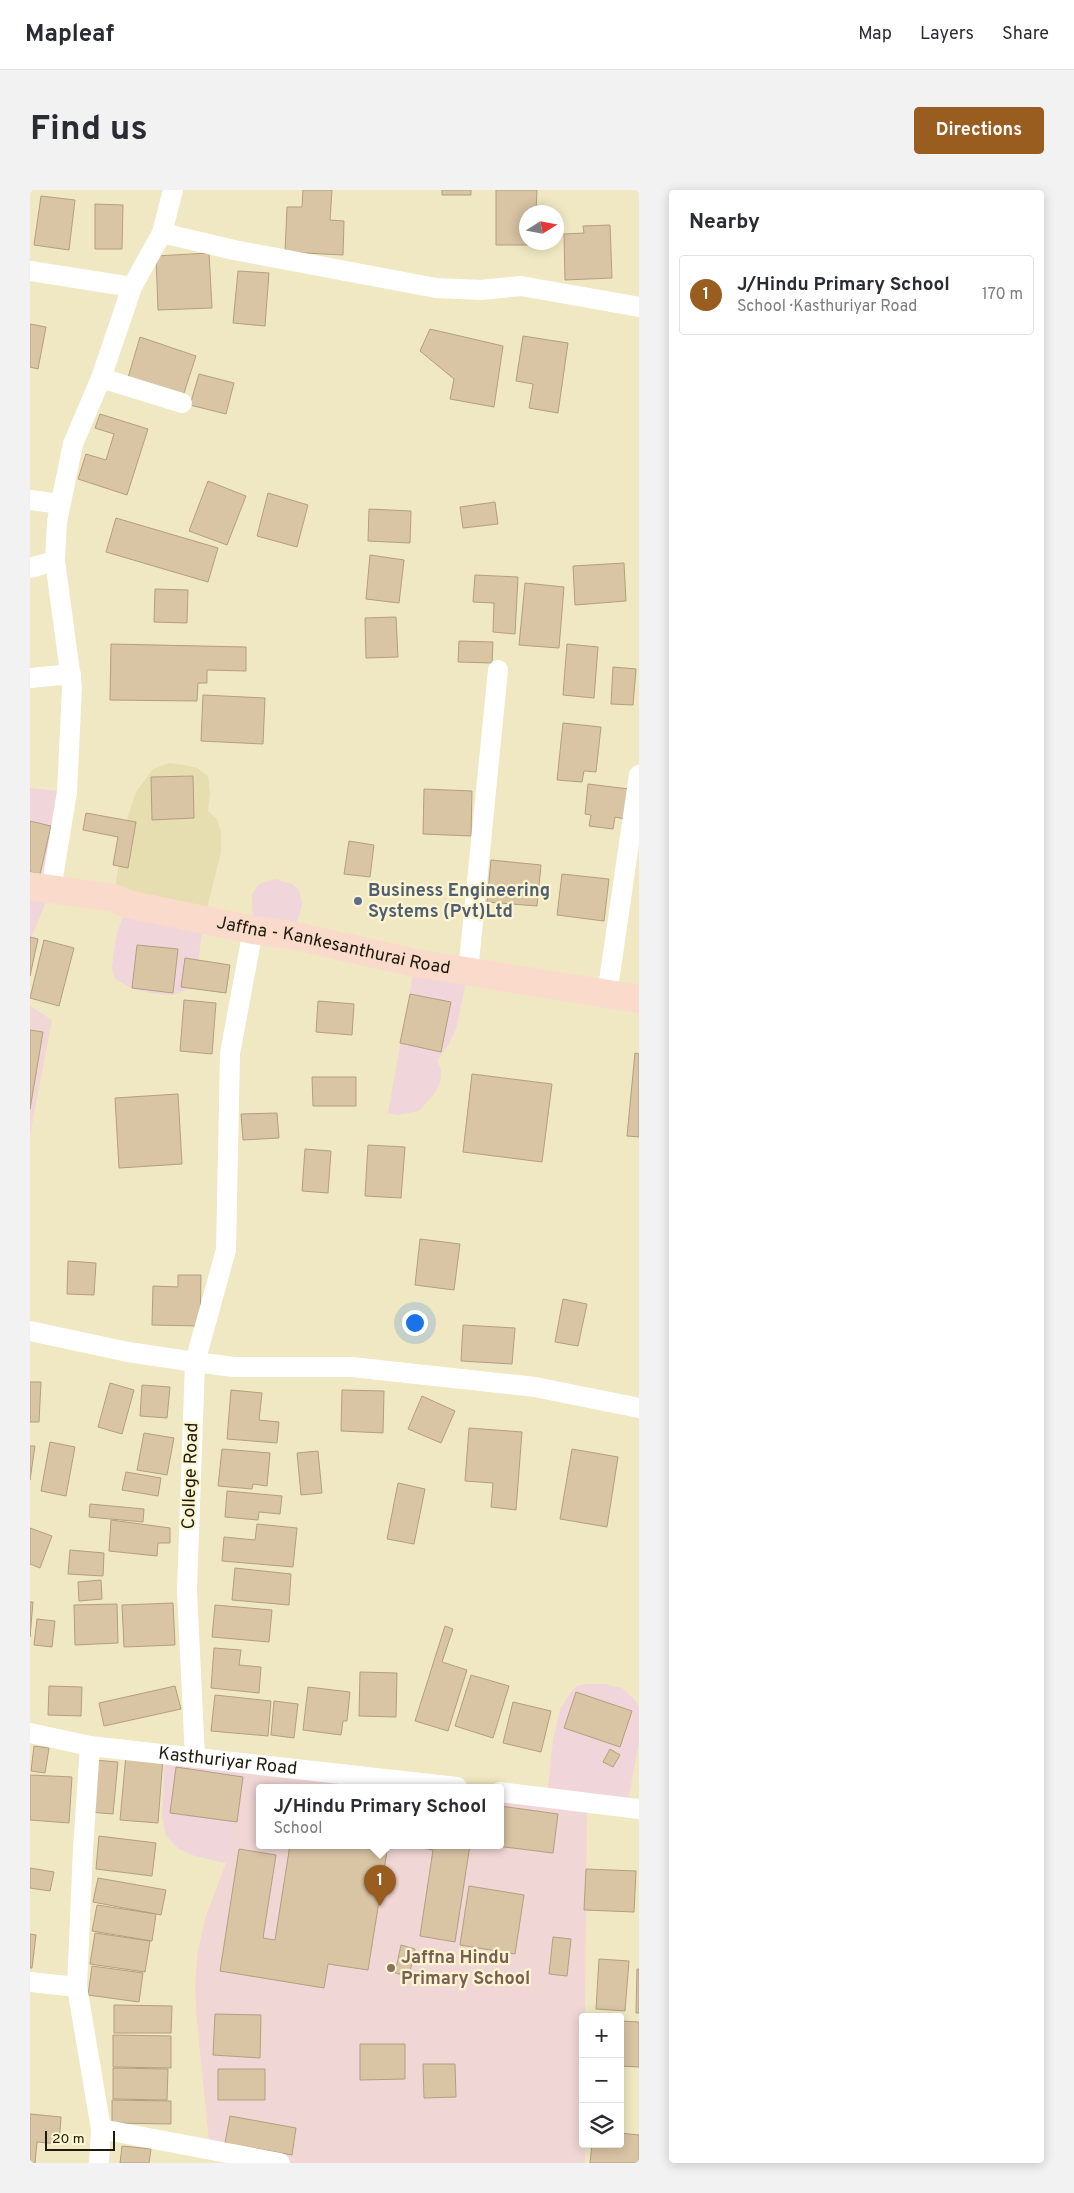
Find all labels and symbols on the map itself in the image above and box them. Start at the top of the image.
north arrow [519,205,564,250]
place label: Business Engineering Systems (Pvt)Ltd [368,880,550,924]
marker: Business Engineering Systems (Pvt)Ltd [352,895,364,907]
street label: Jaffna - Kankesanthurai Road [215,911,452,980]
your location [402,1310,428,1336]
street label: College Road [178,1422,204,1530]
street label: Kasthuriyar Road [157,1742,298,1781]
pin: 1 [364,1865,396,1906]
place label: Jaffna Hindu Primary School [401,1947,530,1991]
marker: Jaffna Hindu Primary School [385,1962,397,1974]
scale bar [45,2128,115,2151]

